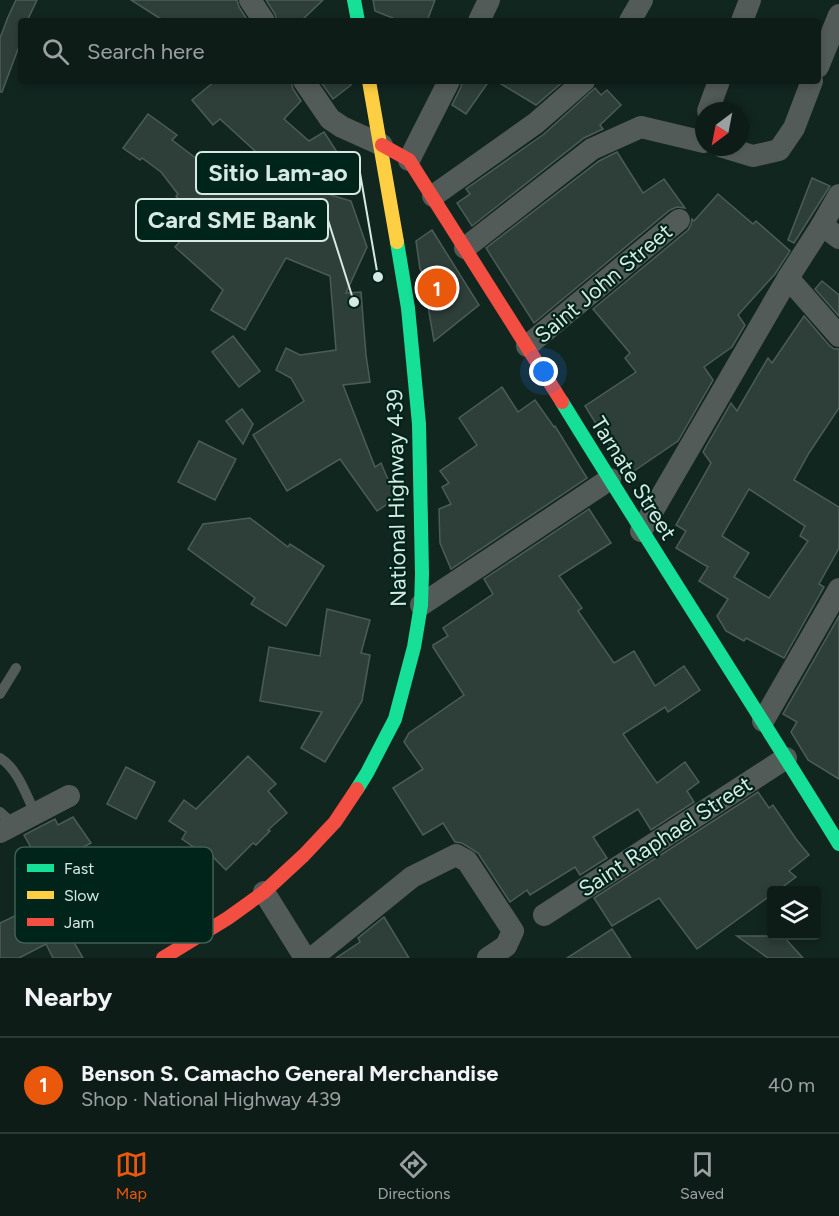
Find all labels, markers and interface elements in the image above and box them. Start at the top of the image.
search box [18,18,821,84]
icon: search [39,35,72,68]
text: Search here [87,38,205,65]
north arrow [695,102,749,156]
callout: Sitio Lam-ao [196,152,360,194]
text: Sitio Lam-ao [208,158,348,187]
callout: Card SME Bank [136,199,328,241]
text: Card SME Bank [148,205,316,234]
street label: Saint John Street [529,218,678,349]
pin: 1 [418,266,456,310]
your location [529,357,558,386]
street label: National Highway 439 [381,389,412,607]
street label: Tarnate Street [585,412,682,545]
street label: Saint Raphael Street [574,770,757,903]
legend [15,847,213,943]
text: Fast [64,859,94,878]
text: Slow [64,886,99,905]
map controls [767,886,821,940]
button: layers [767,886,821,940]
text: Jam [64,913,94,932]
text: Nearby [24,981,112,1013]
text: Benson S. Camacho General Merchandise [81,1060,499,1087]
text: 1 [39,1073,48,1097]
text: 40 m [768,1073,815,1097]
text: Shop · National Highway 439 [81,1087,341,1111]
tab: Map [115,1148,148,1203]
tab: Directions [377,1148,450,1203]
tab: Saved [680,1148,724,1203]

